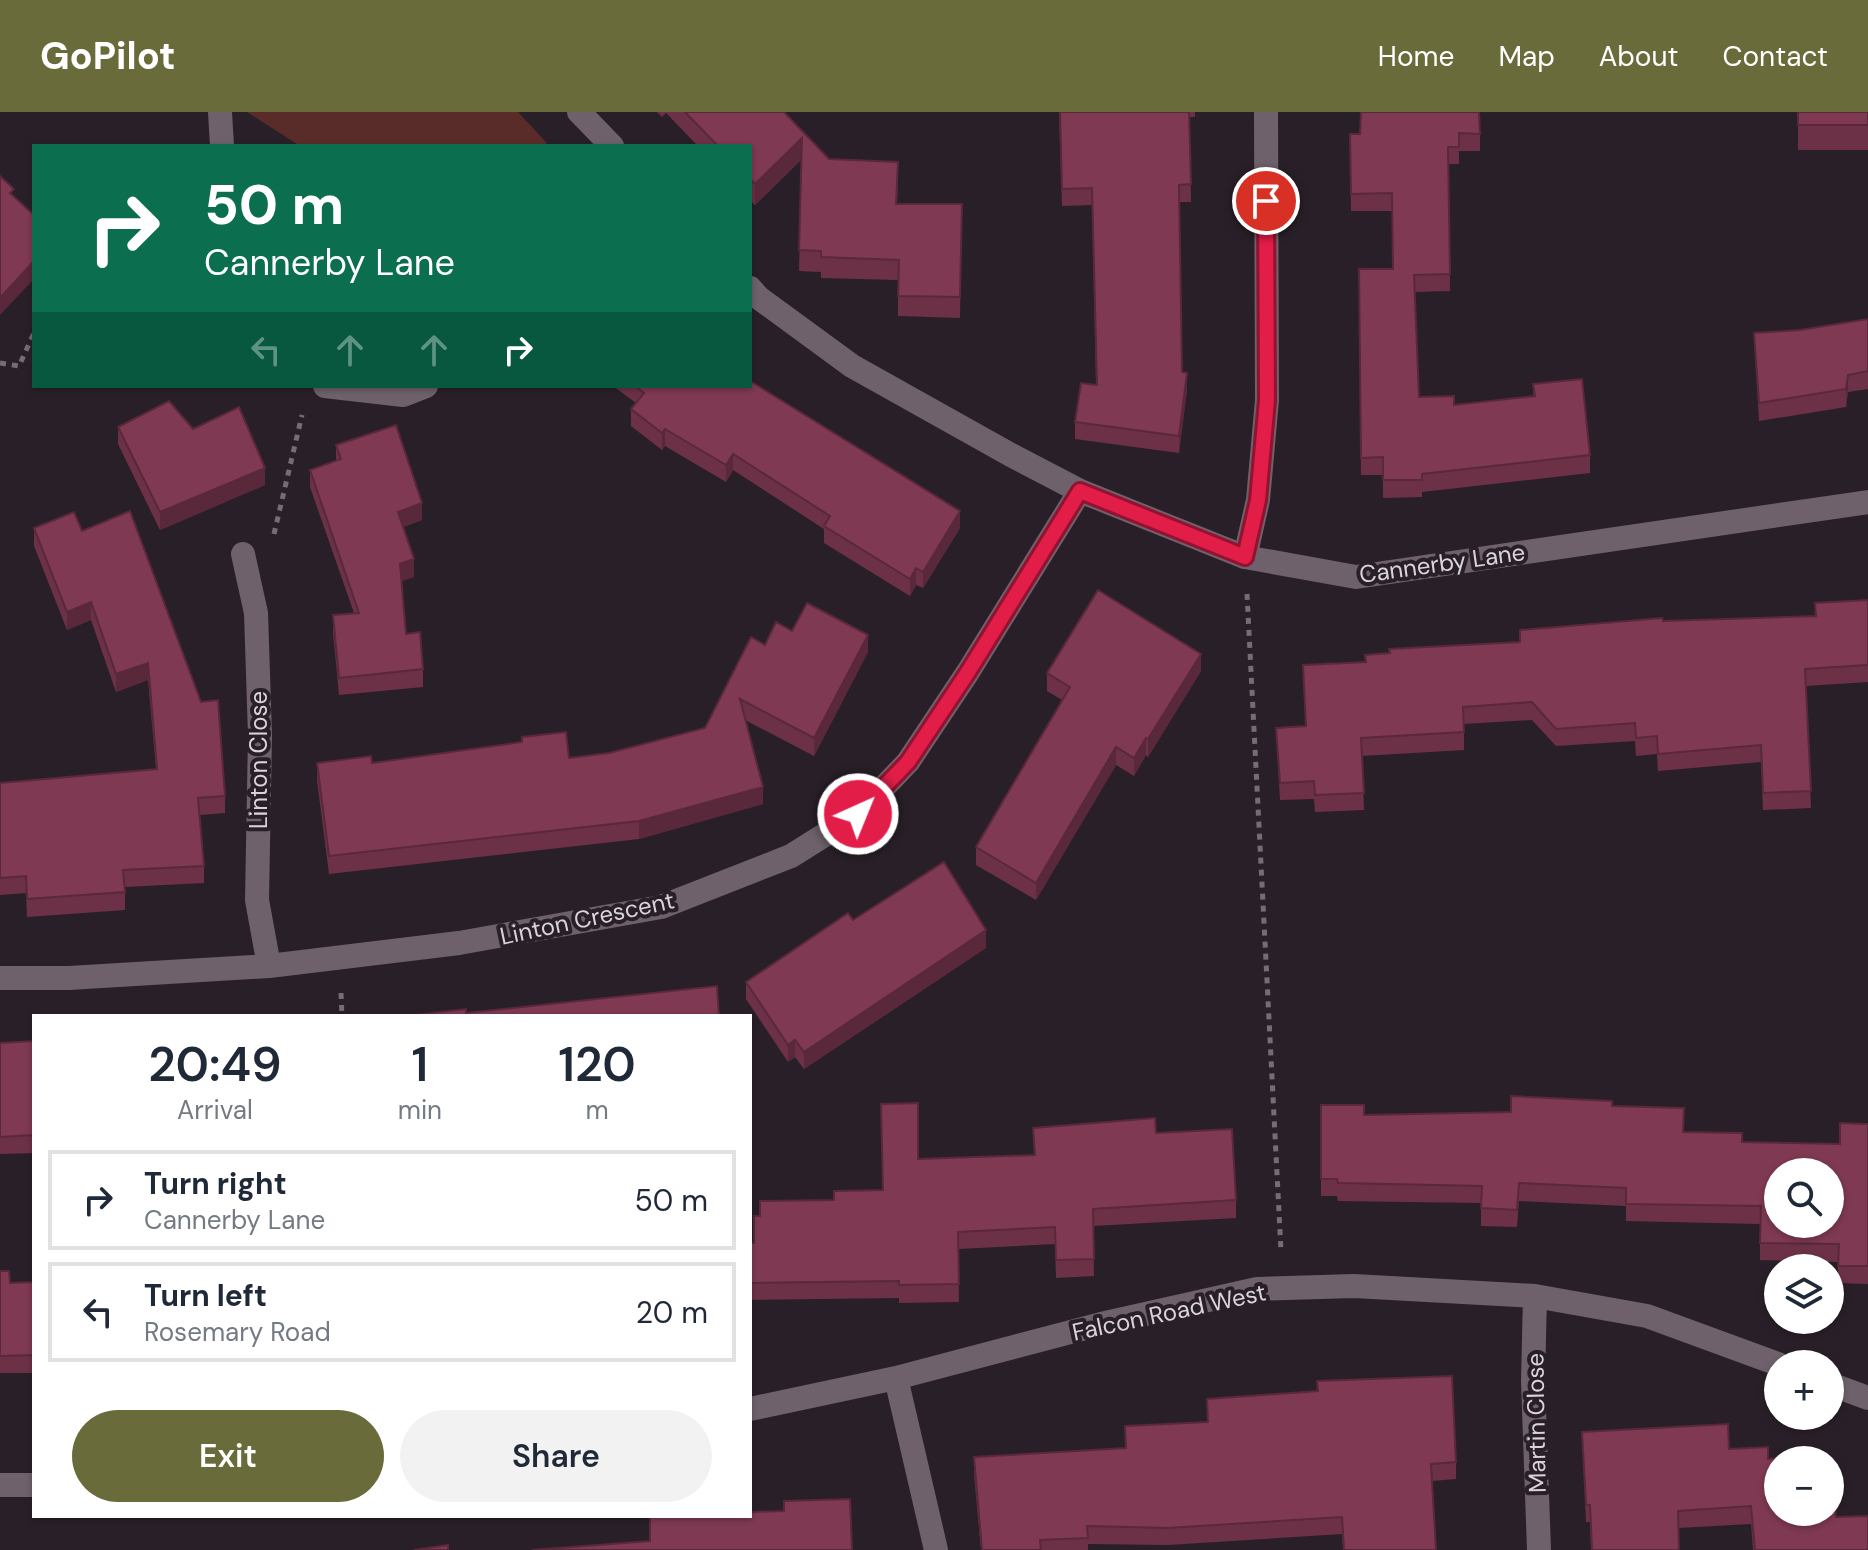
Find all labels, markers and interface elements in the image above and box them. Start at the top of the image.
text: GoPilot [40,31,176,81]
text: Home [1378,38,1454,75]
text: Map [1498,38,1555,75]
text: About [1599,38,1678,75]
text: Contact [1722,38,1828,75]
pin [1232,167,1300,235]
text: 50 m [204,168,344,241]
icon: right [72,176,176,280]
icon: arrive [1244,179,1288,223]
text: Cannerby Lane [204,239,455,286]
icon: left [244,328,288,372]
icon: ahead [328,328,372,372]
icon: ahead [412,328,456,372]
icon: right [496,328,540,372]
street label: Cannerby Lane [1357,536,1527,590]
street label: Linton Close [243,691,274,829]
position arrow [816,772,900,856]
street label: Linton Crescent [497,884,677,952]
text: 20:49 [148,1033,282,1096]
text: 1 [412,1033,428,1096]
text: 120 [558,1033,636,1096]
text: Arrival [177,1093,253,1127]
text: min [398,1093,442,1127]
text: m [585,1093,609,1127]
map controls [1764,1158,1844,1526]
button: search [1764,1158,1844,1238]
text: Turn right [144,1164,287,1203]
icon: right [76,1178,120,1222]
text: 50 m [634,1181,708,1220]
text: Cannerby Lane [144,1203,325,1237]
button: layers [1764,1254,1844,1334]
text: Turn left [144,1276,267,1315]
street label: Falcon Road West [1069,1276,1269,1348]
icon: left [76,1290,120,1334]
text: 20 m [636,1293,708,1332]
text: Rosemary Road [144,1315,331,1349]
button: + [1764,1350,1844,1430]
street label: Martin Close [1519,1353,1553,1493]
button: Exit [72,1410,384,1502]
button: Share [400,1410,712,1502]
button: − [1764,1446,1844,1526]

